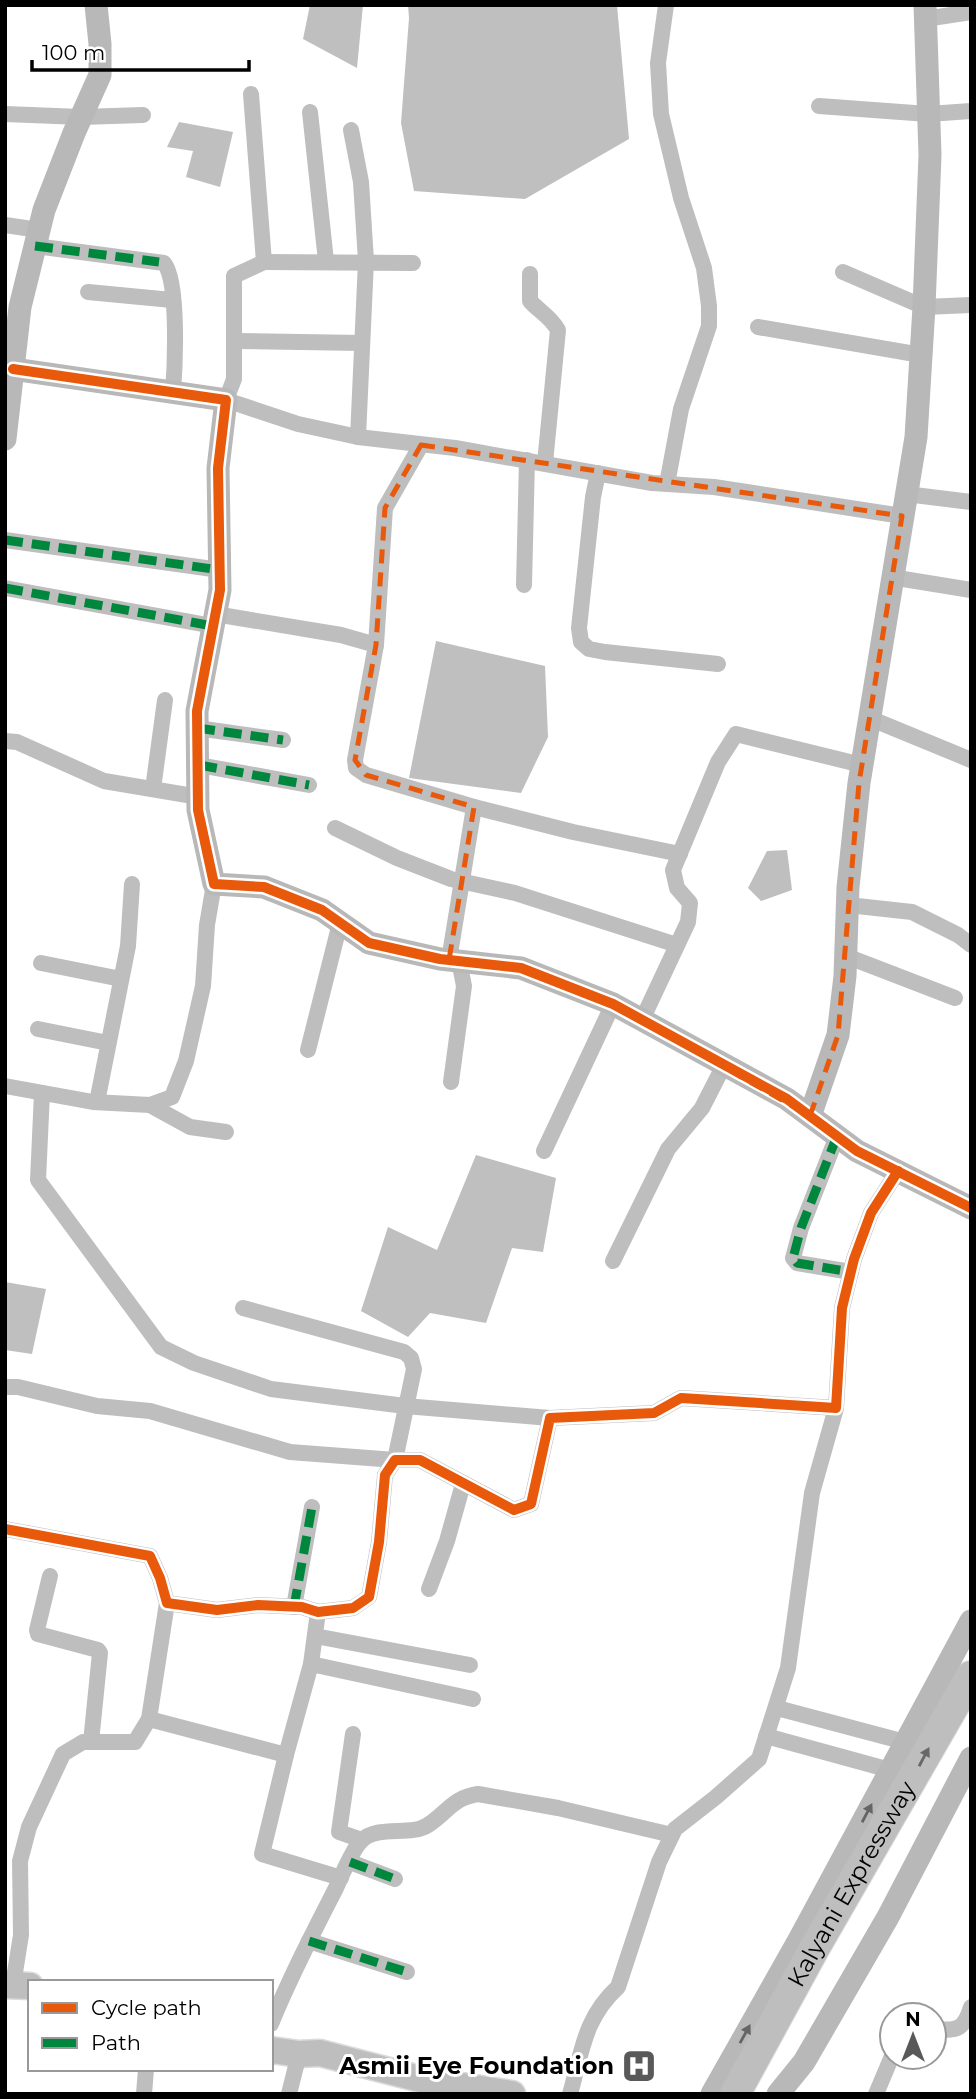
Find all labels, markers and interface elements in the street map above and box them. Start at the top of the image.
scale bar [32,28,248,72]
text: 100 m [42,40,105,65]
one-way arrow [918,1746,930,1766]
street label: Kalyani Expressway [781,1776,921,1992]
one-way arrow [861,1804,873,1823]
legend [28,1980,273,2071]
text: Cycle path [91,1995,202,2020]
north arrow [878,2001,948,2071]
text: N [905,2008,921,2031]
one-way arrow [739,2025,751,2044]
text: Path [91,2030,141,2055]
hospital icon: Asmii Eye Foundation [620,2047,658,2085]
place label: Asmii Eye Foundation [338,2051,614,2080]

